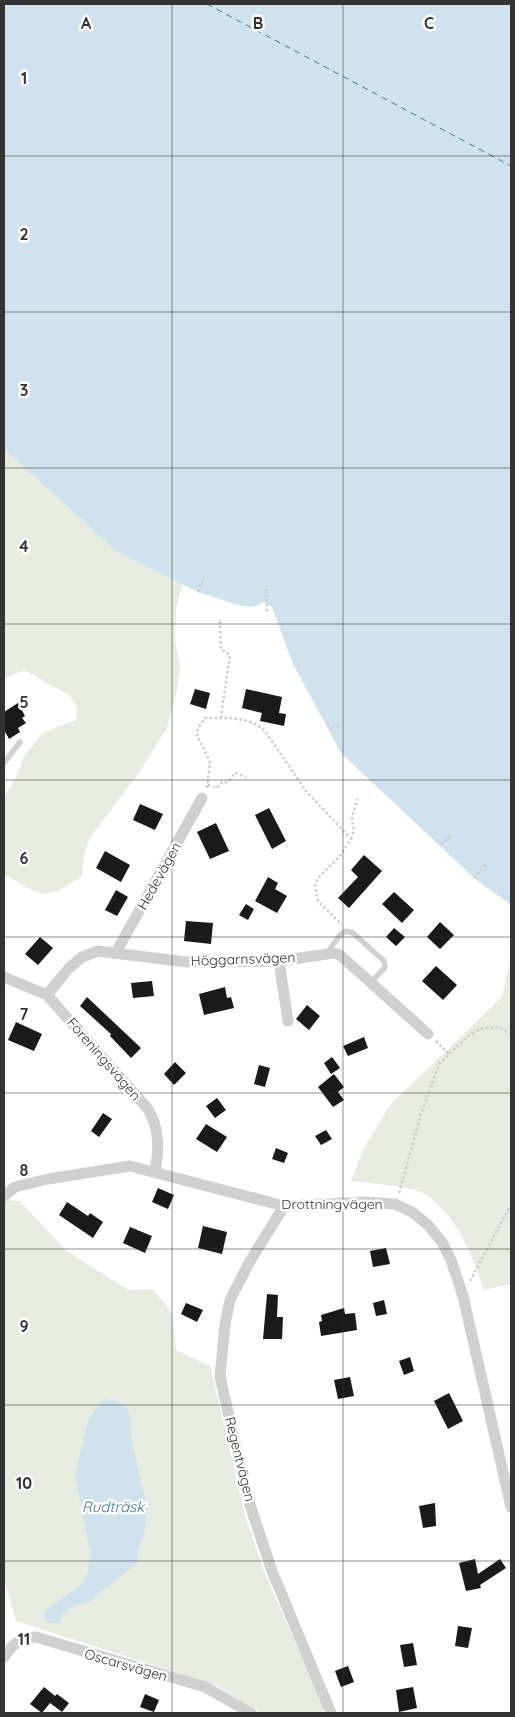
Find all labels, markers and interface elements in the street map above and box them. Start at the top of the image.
text: A [81,13,92,33]
text: B [253,13,263,33]
text: C [424,13,434,33]
text: 1 [21,68,27,88]
text: 2 [19,224,29,244]
text: 3 [20,380,28,400]
text: 4 [19,536,29,556]
text: 5 [19,692,29,712]
street label: Hedevägen [133,839,185,913]
text: 6 [20,848,29,868]
street label: Höggarnsvägen [190,948,296,970]
text: 7 [20,1004,29,1024]
street label: Föreningsvägen [63,1014,145,1104]
text: 8 [20,1160,29,1180]
street label: Drottningvägen [281,1195,383,1213]
text: 9 [19,1316,29,1336]
street label: Regentvägen [221,1415,259,1503]
text: 10 [16,1473,32,1493]
water label: Rudträsk [82,1497,146,1516]
text: 11 [18,1629,30,1649]
street label: Oscarsvägen [83,1645,169,1685]

